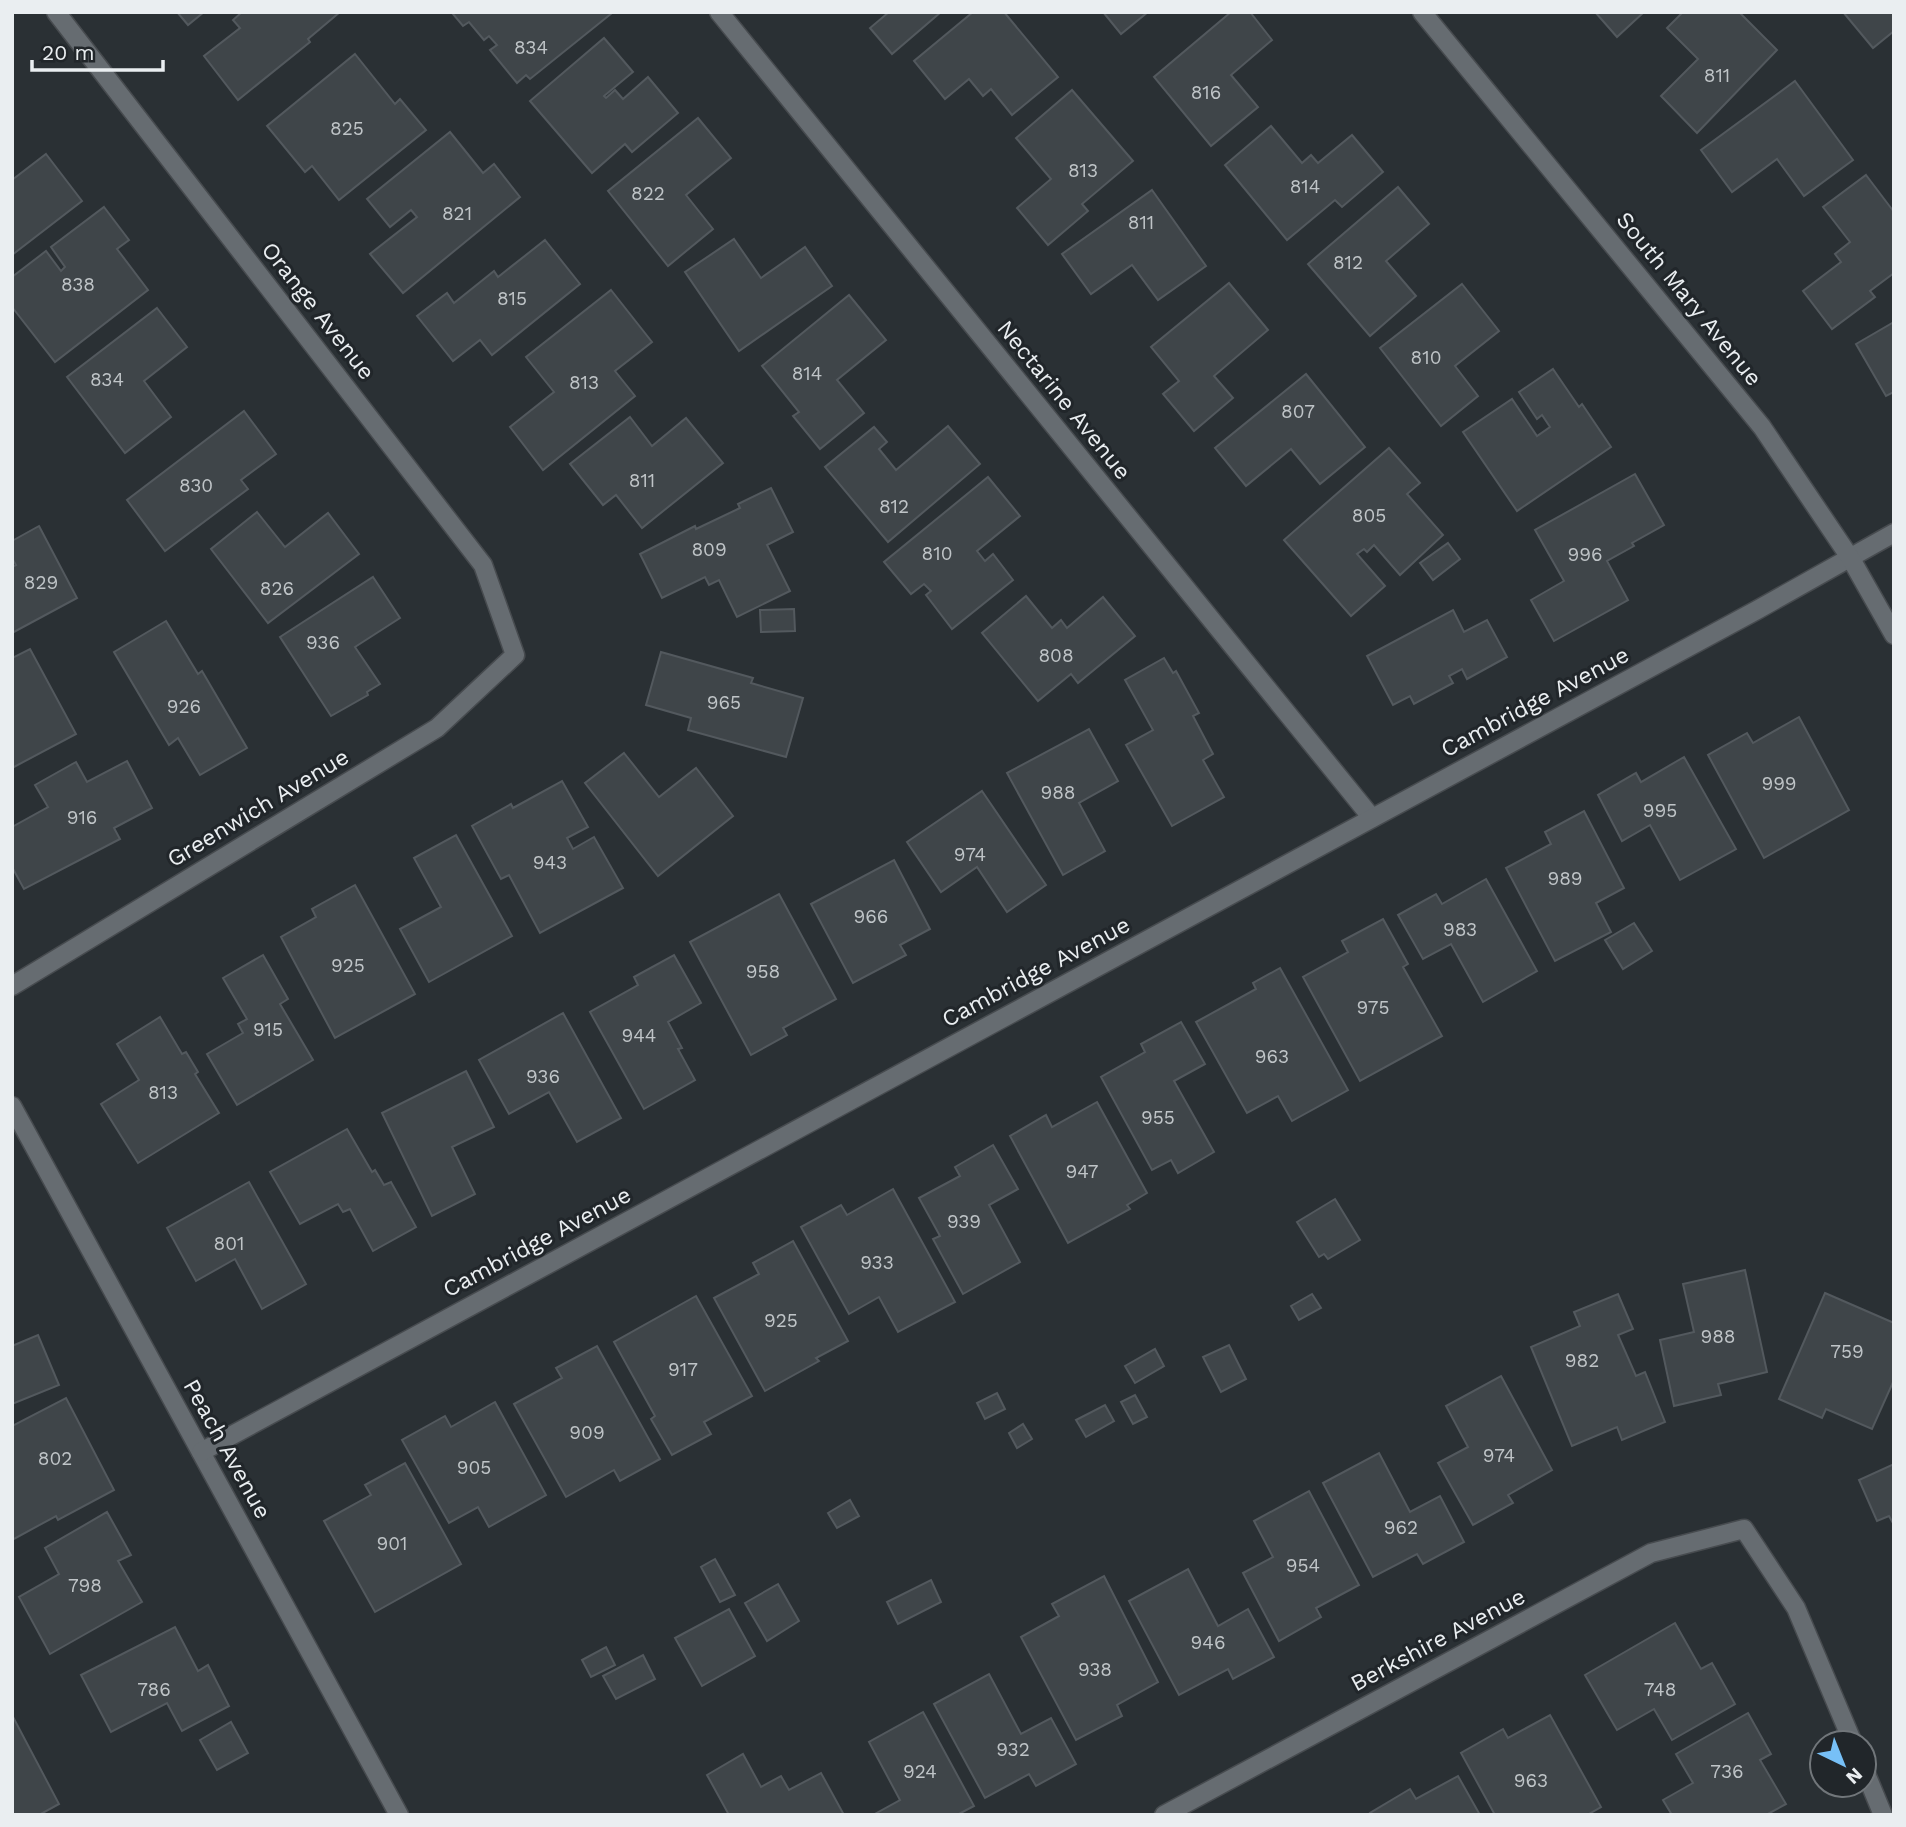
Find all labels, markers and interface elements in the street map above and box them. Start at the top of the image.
scale bar [32,28,163,72]
house number: 834 [514,36,548,59]
text: 20 m [42,40,94,65]
house number: 811 [1704,64,1730,87]
house number: 816 [1191,81,1221,104]
house number: 825 [330,117,364,140]
house number: 813 [1068,159,1098,182]
house number: 814 [1290,175,1320,198]
house number: 822 [631,182,665,205]
house number: 821 [442,202,472,225]
street label: South Mary Avenue [1611,207,1767,391]
house number: 811 [1128,211,1154,234]
street label: Orange Avenue [256,237,380,385]
house number: 812 [1333,251,1363,274]
house number: 838 [61,273,95,296]
house number: 815 [497,287,527,310]
street label: Nectarine Avenue [992,315,1136,485]
house number: 810 [1411,346,1441,369]
house number: 814 [792,362,822,385]
house number: 834 [90,368,124,391]
house number: 813 [569,371,599,394]
house number: 807 [1281,400,1315,423]
house number: 811 [629,469,655,492]
house number: 830 [179,474,213,497]
house number: 812 [879,495,909,518]
house number: 805 [1352,504,1386,527]
house number: 809 [691,538,727,561]
house number: 810 [922,542,952,565]
house number: 996 [1568,543,1603,566]
house number: 829 [24,571,58,594]
house number: 826 [260,577,294,600]
house number: 936 [306,631,340,654]
street label: Cambridge Avenue [1436,641,1634,763]
house number: 808 [1038,644,1074,667]
house number: 965 [707,691,741,714]
house number: 926 [167,695,201,718]
street label: Greenwich Avenue [162,743,354,873]
house number: 999 [1761,772,1797,795]
house number: 988 [1040,781,1076,804]
house number: 995 [1643,799,1677,822]
house number: 916 [67,806,97,829]
house number: 974 [954,843,986,866]
house number: 943 [533,851,567,874]
house number: 989 [1547,867,1583,890]
house number: 966 [854,905,888,928]
street label: Cambridge Avenue [937,911,1135,1033]
house number: 983 [1443,918,1477,941]
house number: 925 [331,954,365,977]
house number: 958 [746,960,780,983]
house number: 975 [1356,996,1390,1019]
house number: 915 [253,1018,283,1041]
house number: 944 [622,1024,656,1047]
house number: 963 [1255,1045,1289,1068]
house number: 936 [526,1065,560,1088]
house number: 813 [148,1081,178,1104]
house number: 955 [1141,1106,1175,1129]
house number: 947 [1065,1160,1099,1183]
street label: Cambridge Avenue [438,1181,636,1303]
house number: 939 [947,1210,981,1233]
house number: 801 [214,1232,244,1255]
house number: 933 [860,1251,894,1274]
house number: 925 [764,1309,798,1332]
house number: 988 [1700,1325,1736,1348]
house number: 759 [1830,1340,1864,1363]
house number: 982 [1565,1349,1599,1372]
house number: 917 [668,1358,698,1381]
street label: Peach Avenue [177,1374,277,1524]
house number: 909 [569,1421,605,1444]
house number: 974 [1483,1444,1515,1467]
house number: 802 [38,1447,72,1470]
house number: 905 [457,1456,491,1479]
house number: 962 [1384,1516,1418,1539]
house number: 901 [377,1532,407,1555]
house number: 954 [1286,1554,1320,1577]
house number: 798 [68,1574,102,1597]
street label: Berkshire Avenue [1346,1583,1530,1697]
house number: 946 [1191,1631,1225,1654]
house number: 938 [1078,1658,1112,1681]
house number: 786 [137,1678,171,1701]
house number: 748 [1644,1678,1676,1701]
north arrow [1808,1729,1878,1799]
house number: 932 [996,1738,1030,1761]
house number: 924 [903,1760,937,1783]
house number: 736 [1710,1760,1744,1783]
text: N [1841,1763,1867,1789]
house number: 963 [1514,1769,1548,1792]

